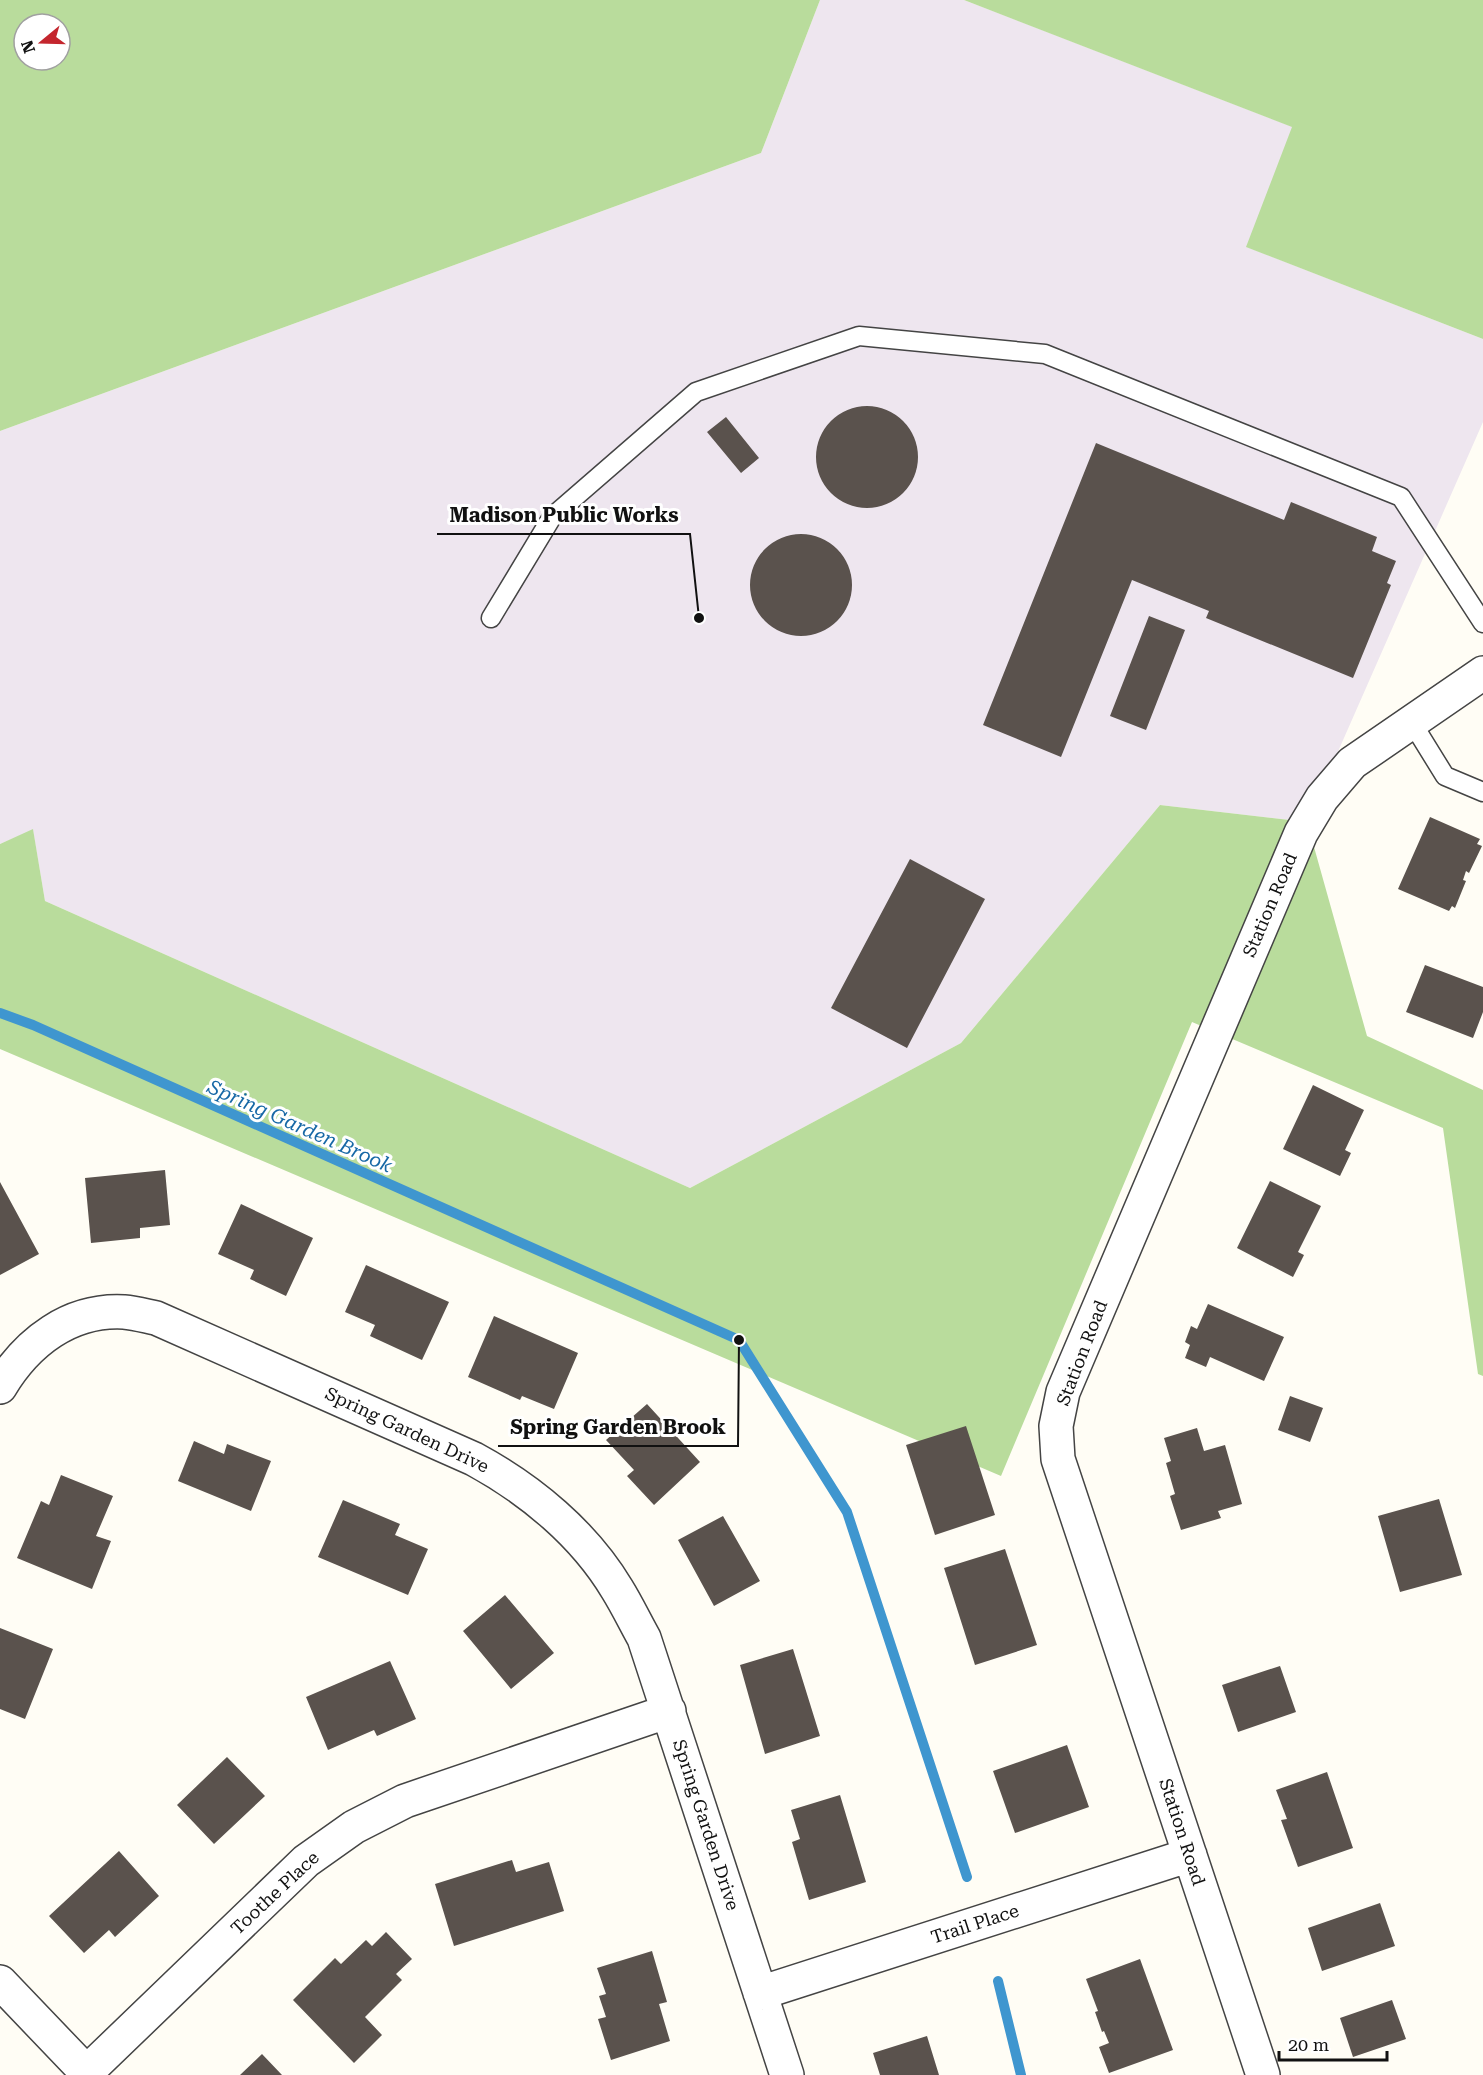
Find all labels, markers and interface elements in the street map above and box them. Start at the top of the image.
north arrow [12,12,72,72]
text: N [17,38,39,56]
callout: Madison Public Works [437,496,690,534]
text: Madison Public Works [449,503,679,527]
street label: Station Road [1238,849,1301,960]
water label: Spring Garden Brook [203,1074,396,1178]
street label: Station Road [1052,1297,1111,1409]
street label: Spring Garden Drive [322,1382,493,1477]
callout: Spring Garden Brook [498,1408,738,1446]
text: Spring Garden Brook [510,1415,726,1439]
street label: Spring Garden Drive [669,1737,744,1913]
street label: Station Road [1155,1776,1210,1888]
street label: Toothe Place [226,1847,323,1939]
street label: Trail Place [928,1899,1022,1948]
scale bar [1279,2024,1387,2062]
text: 20 m [1288,2034,1329,2055]

